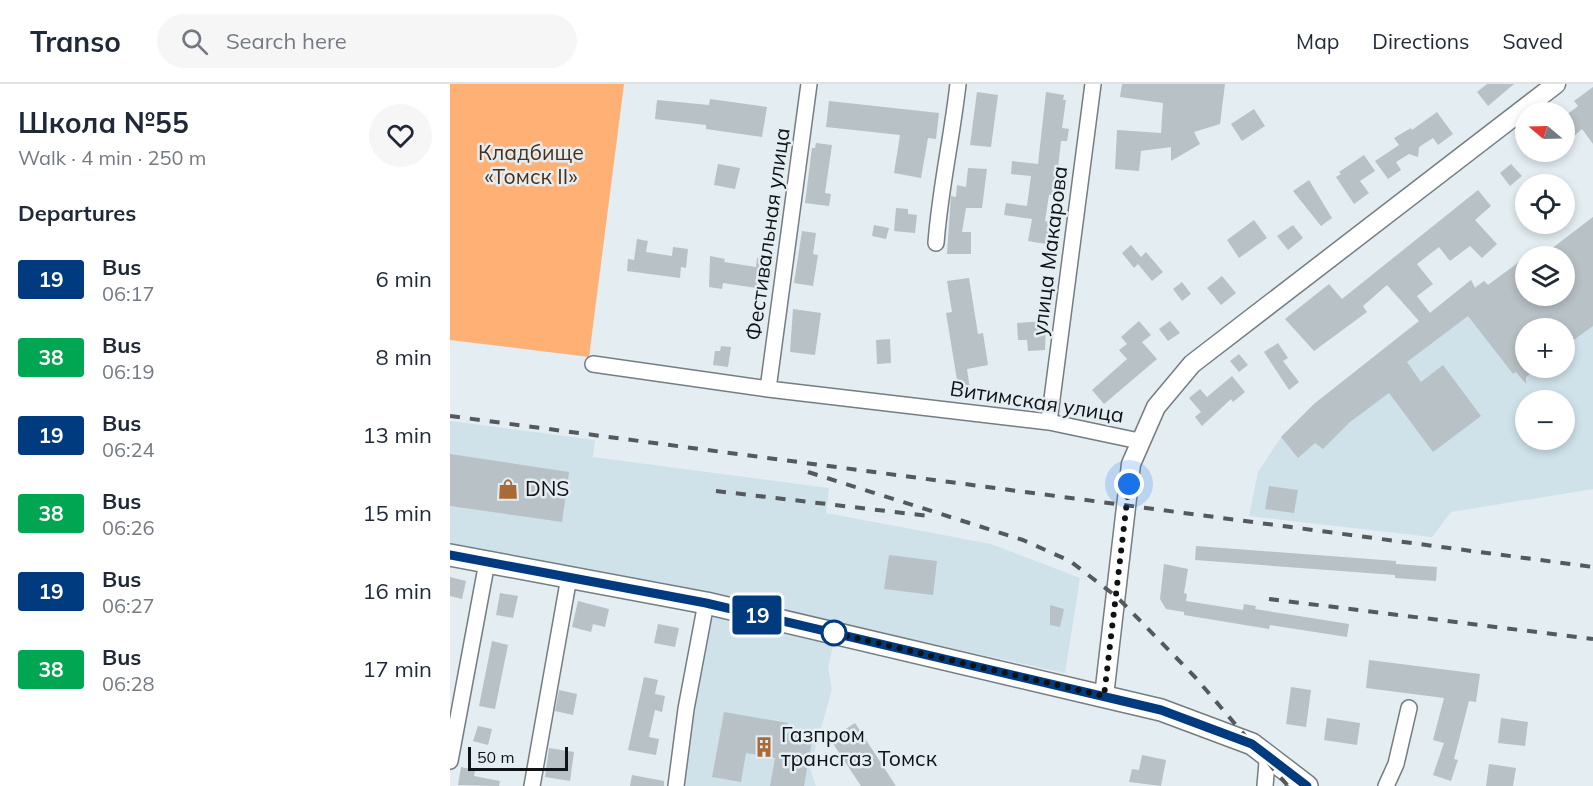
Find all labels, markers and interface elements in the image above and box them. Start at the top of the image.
search box [157,14,577,68]
text: Transo [30,24,121,59]
icon: search [178,25,211,58]
text: Search here [226,27,347,55]
text: Map [1296,28,1339,54]
text: Directions [1372,28,1469,54]
text: Saved [1502,28,1563,54]
north arrow [1515,102,1575,162]
map controls [1515,102,1575,450]
button: heart [369,104,432,167]
text: Школа №55 [18,105,189,140]
street label: Фестивальная улица [739,126,795,342]
park label: Кладбище «Томск II» [478,139,584,189]
text: Walk · 4 min · 250 m [18,145,206,170]
street label: улица Макарова [1026,164,1072,337]
button: locate [1515,174,1575,234]
text: Departures [18,199,136,227]
button: layers [1515,246,1575,306]
text: Bus [102,253,141,281]
text: 6 min [376,265,432,293]
text: 19 [38,266,64,292]
text: 06:17 [102,281,155,306]
button: + [1515,318,1575,378]
text: Bus [102,331,141,359]
text: 8 min [376,343,432,371]
text: 38 [38,344,64,370]
text: 06:19 [102,359,155,384]
street label: Витимская улица [948,374,1126,428]
button: − [1515,390,1575,450]
text: Bus [102,409,141,437]
text: 13 min [362,421,432,449]
text: 19 [38,422,64,448]
text: 06:24 [102,437,155,462]
your location [1114,469,1144,499]
place label: DNS [525,475,569,501]
shop icon: DNS [496,477,520,501]
text: Bus [102,487,141,515]
text: 15 min [362,499,432,527]
text: 38 [38,500,64,526]
text: 06:26 [102,515,155,540]
text: Bus [102,565,141,593]
text: 16 min [362,577,432,605]
text: 19 [38,578,64,604]
text: 06:27 [102,593,155,618]
line badge: 19 [730,596,784,634]
text: 19 [744,602,770,628]
unlabelled marker [821,620,847,646]
text: Bus [102,643,141,671]
text: 17 min [362,655,432,683]
text: 38 [38,656,64,682]
text: 06:28 [102,671,155,696]
place label: Газпром трансгаз Томск [781,721,938,771]
building icon: Газпром трансгаз Томск [752,735,776,759]
scale bar [468,744,568,772]
text: 50 m [477,747,514,767]

